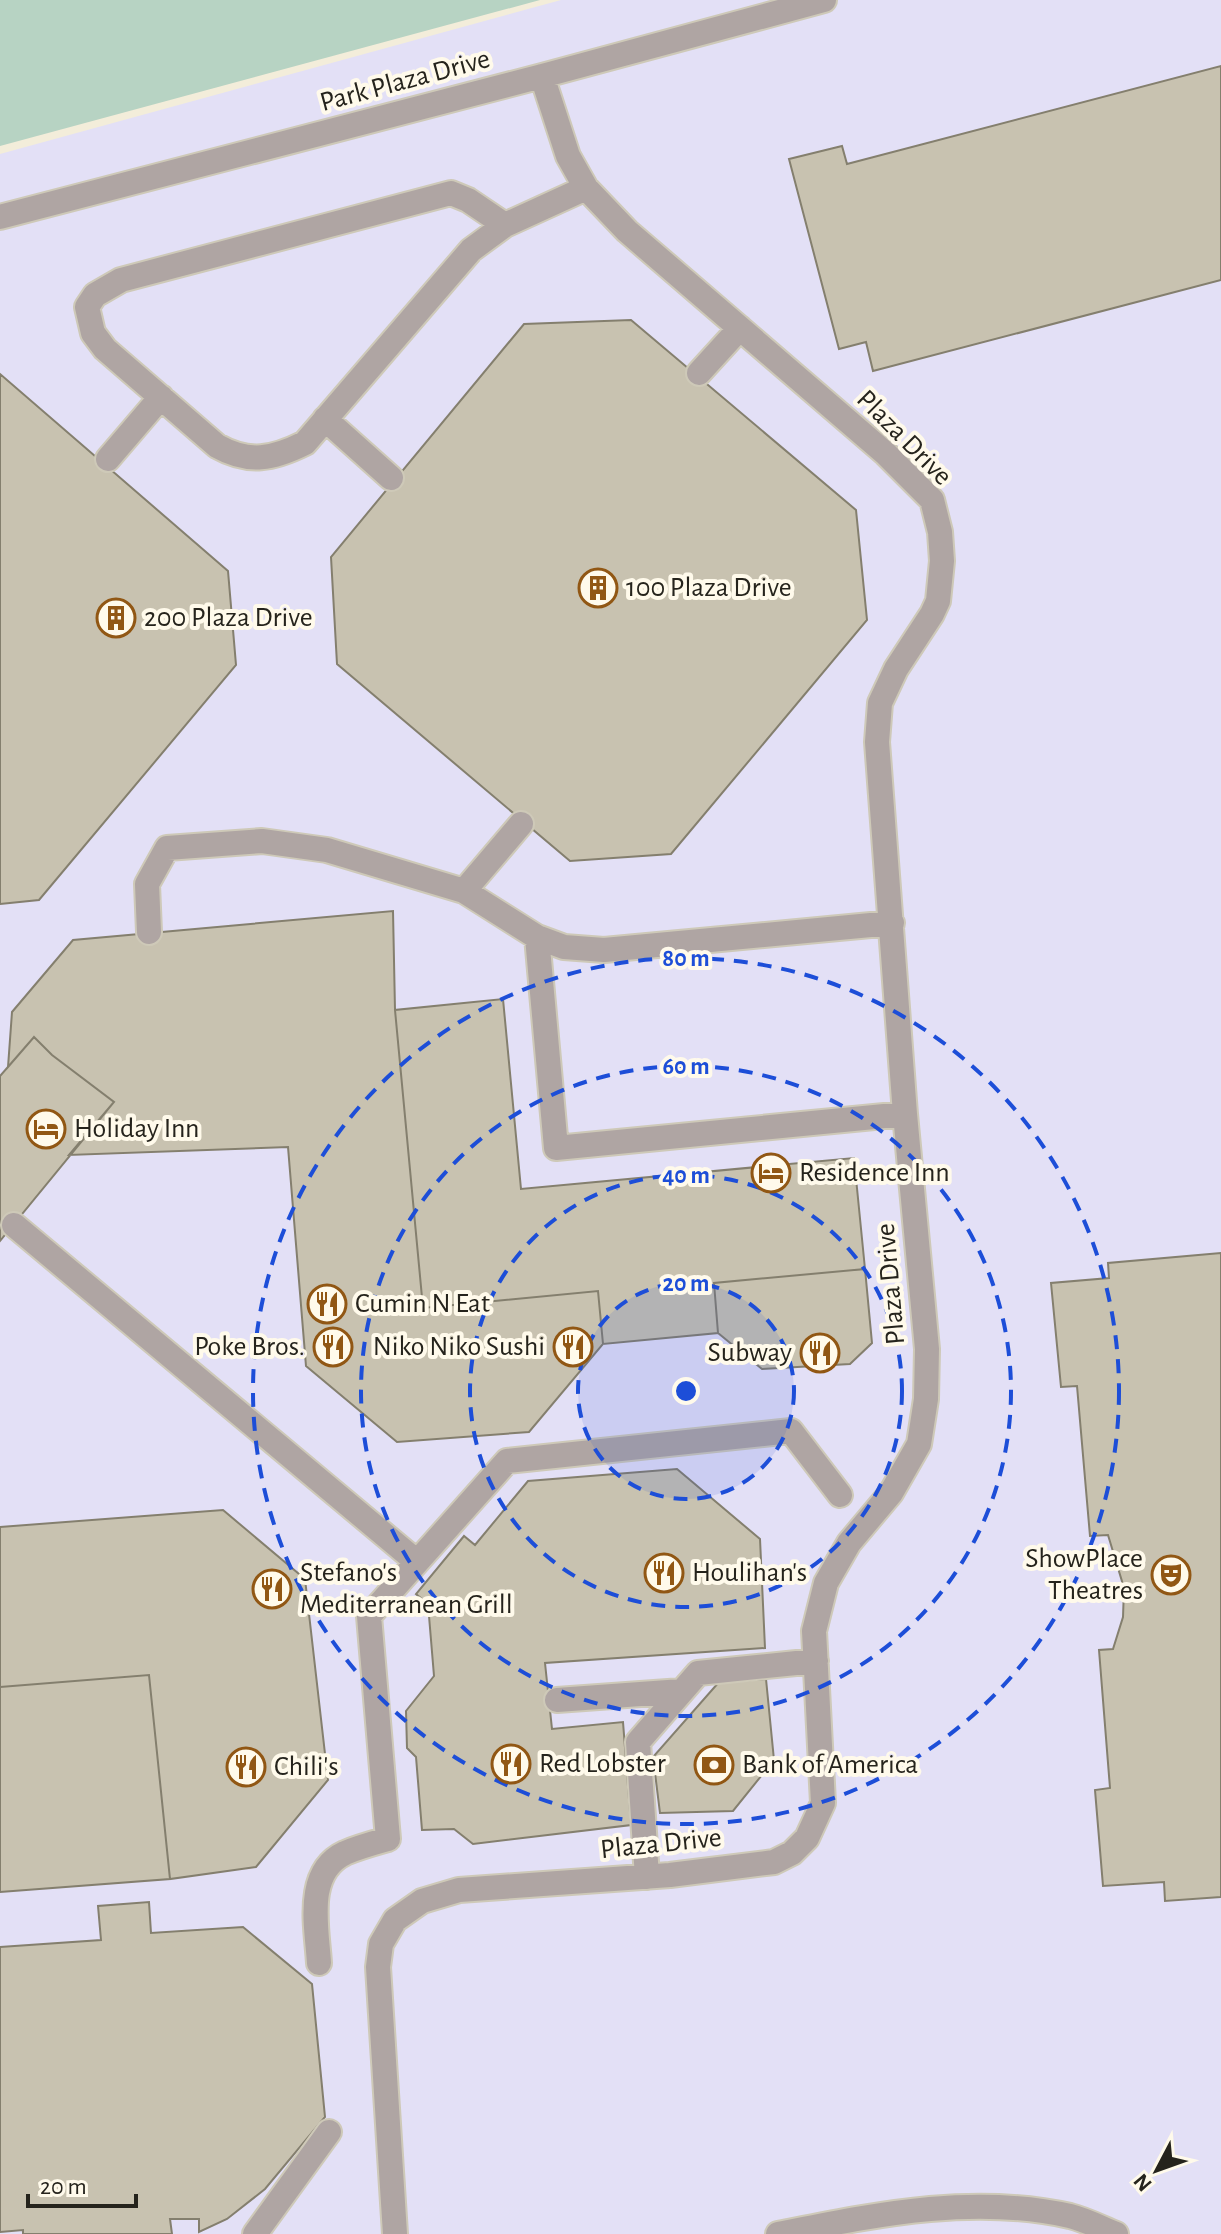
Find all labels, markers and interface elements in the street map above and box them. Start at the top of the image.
street label: Park Plaza Drive [317,45,493,117]
street label: Plaza Drive [851,385,957,491]
building icon: 100 Plaza Drive [577,567,619,609]
place label: 100 Plaza Drive [626,574,792,602]
building icon: 200 Plaza Drive [95,597,137,639]
place label: 200 Plaza Drive [144,604,313,632]
text: 80 m [662,947,710,971]
text: 60 m [662,1055,710,1079]
hotel icon: Holiday Inn [25,1108,67,1150]
place label: Holiday Inn [74,1115,200,1143]
hotel icon: Residence Inn [750,1152,792,1194]
place label: Residence Inn [799,1159,950,1187]
text: 40 m [662,1164,710,1188]
street label: Plaza Drive [872,1222,910,1346]
text: 20 m [663,1272,709,1296]
restaurant icon: Cumin N Eat [306,1283,348,1325]
place label: Cumin N Eat [355,1290,490,1318]
restaurant icon: Poke Bros. [312,1326,354,1368]
restaurant icon: Niko Niko Sushi [552,1326,594,1368]
restaurant icon: Subway [799,1332,841,1374]
place label: Poke Bros. [194,1333,305,1361]
place label: Niko Niko Sushi [373,1333,545,1361]
place label: Subway [708,1339,792,1367]
centre of rings [672,1377,700,1405]
place label: ShowPlace Theatres [1025,1545,1143,1605]
restaurant icon: Houlihan's [643,1552,685,1594]
theatre icon: ShowPlace Theatres [1150,1554,1192,1596]
place label: Stefano's Mediterranean Grill [300,1559,513,1619]
place label: Houlihan's [692,1559,807,1587]
restaurant icon: Stefano's Mediterranean Grill [251,1568,293,1610]
restaurant icon: Red Lobster [490,1743,532,1785]
bank icon: Bank of America [693,1744,735,1786]
restaurant icon: Chili's [225,1746,267,1788]
place label: Red Lobster [539,1750,666,1778]
place label: Bank of America [742,1751,918,1779]
place label: Chili's [274,1753,339,1781]
street label: Plaza Drive [599,1824,723,1864]
north arrow [1117,2130,1197,2210]
scale bar [28,2158,136,2208]
text: N [1129,2169,1156,2195]
text: 20 m [40,2175,87,2199]

